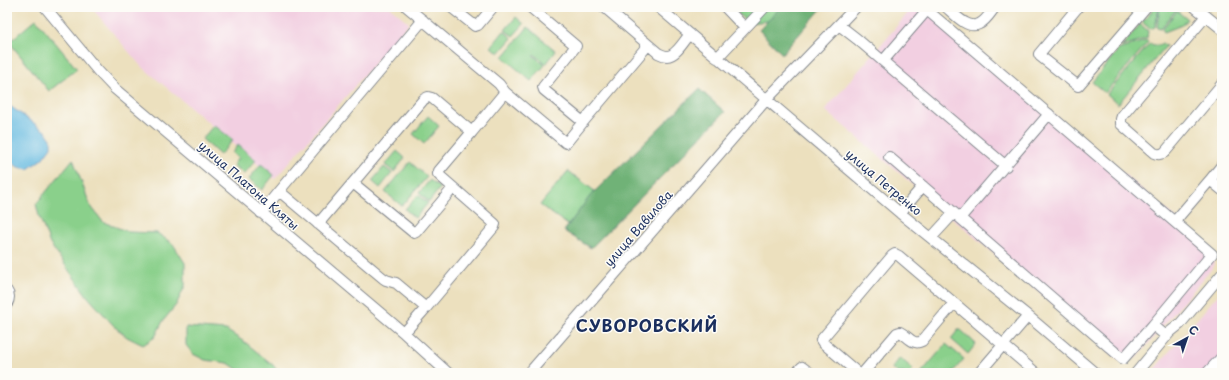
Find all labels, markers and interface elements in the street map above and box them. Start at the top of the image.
street label: улица Платона Кляты [195,136,303,234]
street label: улица Петренко [842,145,926,220]
street label: улица Вавилова [600,185,677,270]
district label: СУВОРОВСКИЙ [576,313,718,337]
north arrow [1167,318,1207,358]
text: С [1185,321,1202,339]

